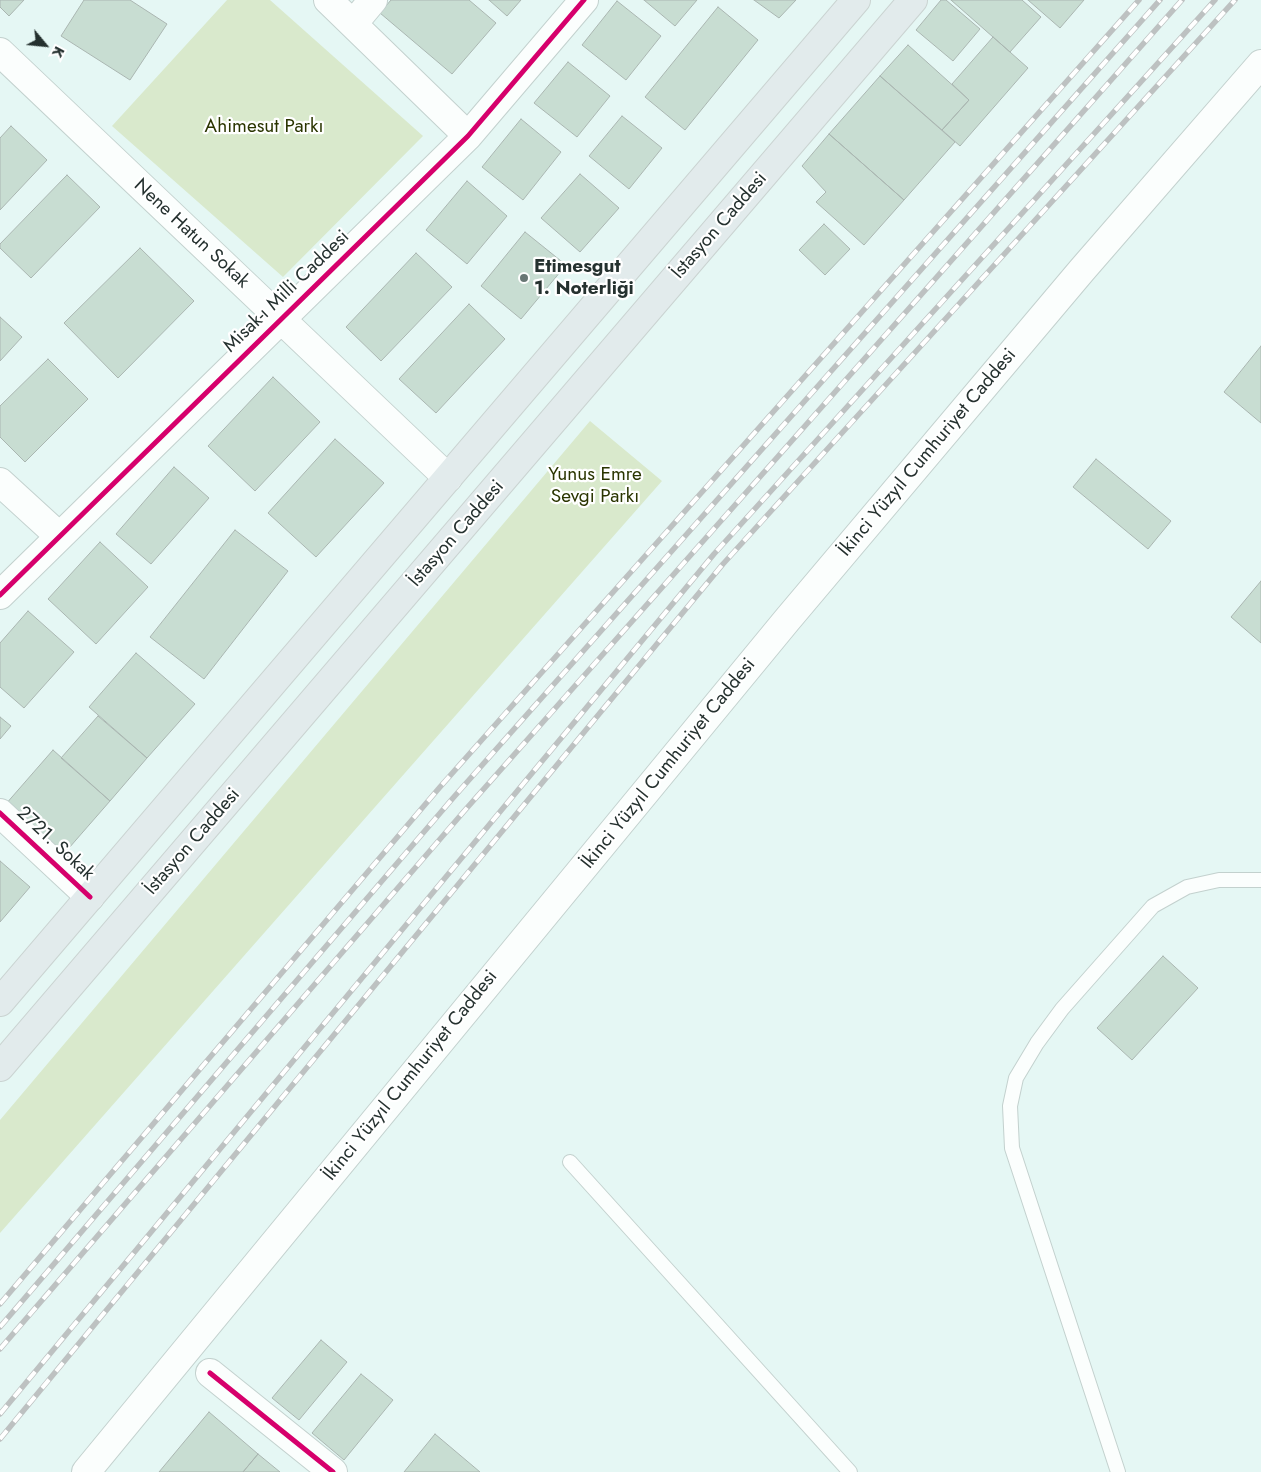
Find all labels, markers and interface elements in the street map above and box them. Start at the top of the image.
north arrow [20,20,70,70]
text: K [47,43,69,61]
park label: Ahimesut Parkı [205,116,323,138]
street label: İstasyon Caddesi [667,168,773,284]
street label: Nene Hatun Sokak [129,175,253,293]
street label: Misak-ı Milli Caddesi [219,226,355,358]
place label: Etimesgut 1. Noterliği [534,256,634,300]
marker: Etimesgut 1. Noterliği [518,272,530,284]
street label: İkinci Yüzyıl Cumhuriyet Caddesi [834,344,1022,562]
park label: Yunus Emre Sevgi Parkı [548,464,642,508]
street label: İstasyon Caddesi [404,476,510,592]
street label: İkinci Yüzyıl Cumhuriyet Caddesi [577,654,761,874]
street label: İstasyon Caddesi [140,784,246,900]
street label: 2721. Sokak [11,802,99,886]
street label: İkinci Yüzyıl Cumhuriyet Caddesi [319,966,503,1186]

